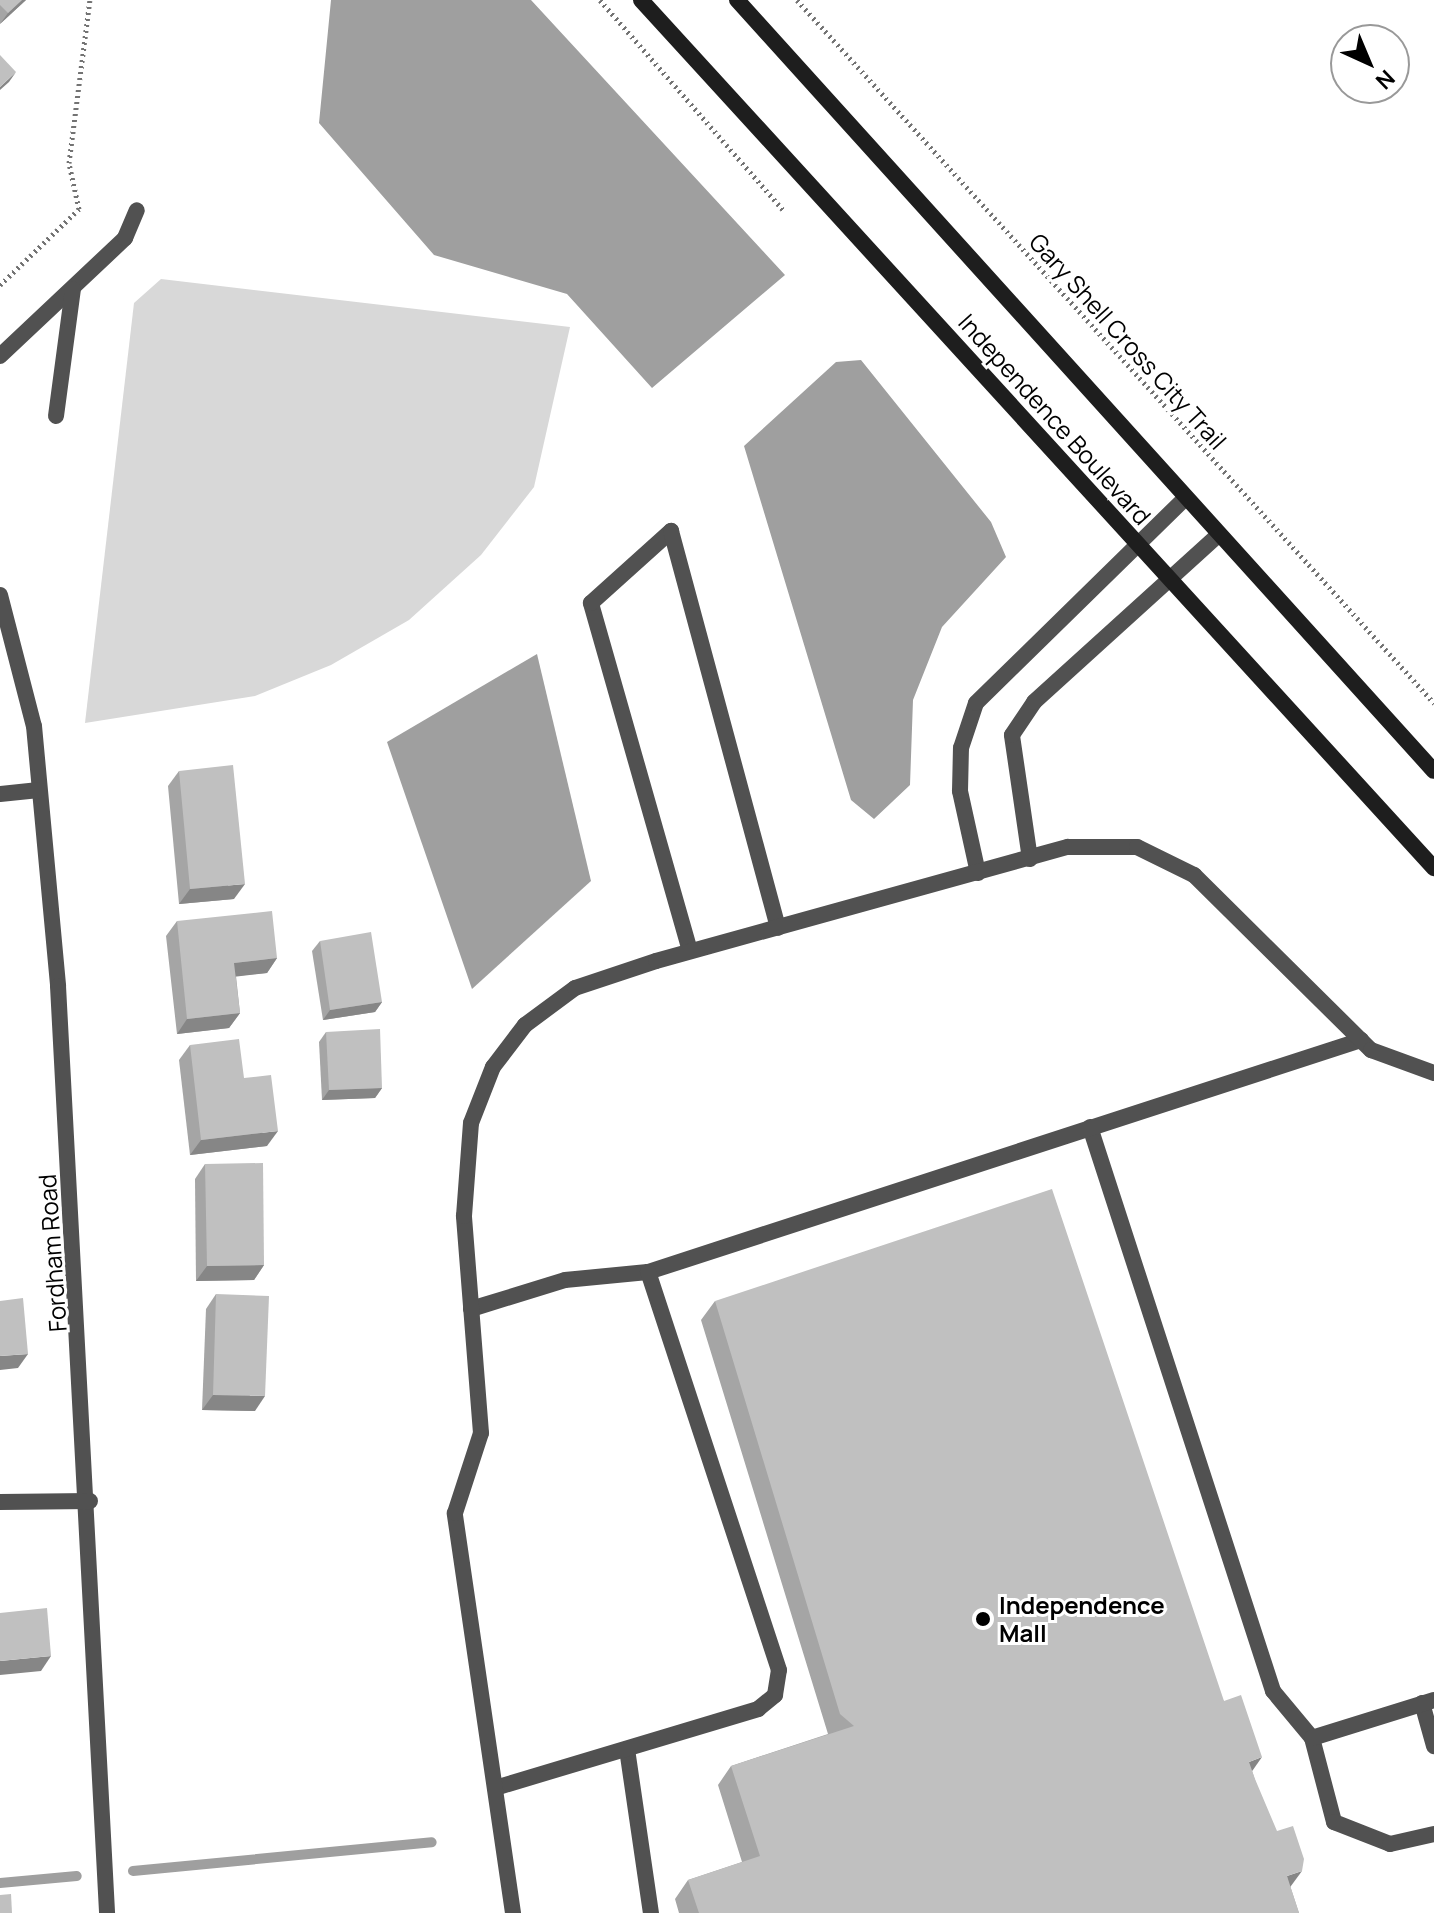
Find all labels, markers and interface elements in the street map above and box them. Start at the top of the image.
north arrow [1330,24,1410,104]
text: N [1369,64,1401,96]
street label: Gary Shell Cross City Trail [1024,227,1232,455]
street label: Independence Boulevard [953,308,1157,530]
street label: Fordham Road [32,1173,72,1333]
place label: Independence Mall [999,1591,1165,1647]
marker: Independence Mall [974,1610,992,1628]

